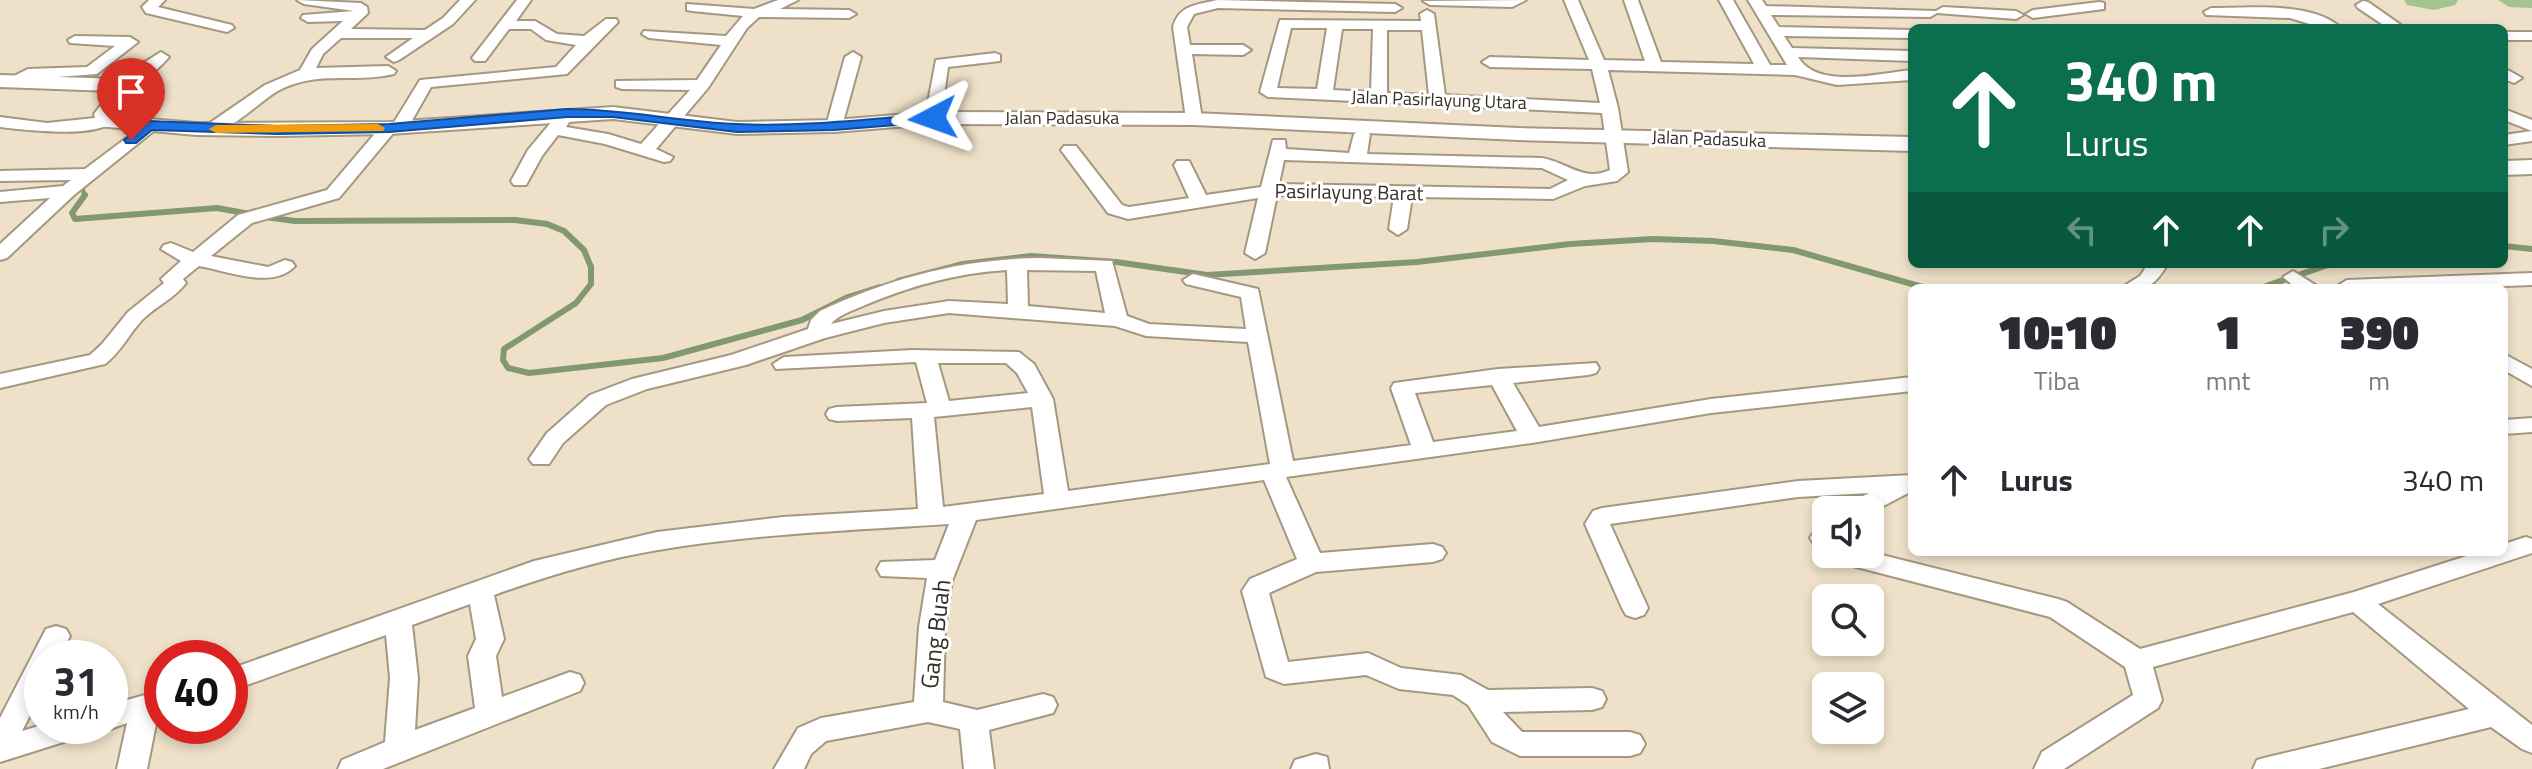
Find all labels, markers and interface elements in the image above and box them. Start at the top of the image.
text: 340 m [2064,38,2217,123]
icon: ahead [1932,56,2036,160]
pin [97,58,165,140]
icon: arrive [109,70,153,114]
position arrow [891,76,975,160]
street label: Jalan Pasirlayung Utara [1351,83,1527,116]
street label: Jalan Padasuka [1005,104,1119,131]
text: Lurus [2064,115,2149,170]
street label: Jalan Padasuka [1651,123,1767,154]
street label: Pasirlayung Barat [1274,175,1424,208]
icon: left [2060,208,2104,252]
icon: ahead [2144,208,2188,252]
icon: ahead [2228,208,2272,252]
icon: right [2312,208,2356,252]
text: 10:10 [1997,295,2117,368]
text: 1 [2215,295,2241,368]
text: 390 [2340,295,2419,368]
text: Tiba [2034,361,2080,400]
text: mnt [2206,361,2250,400]
text: m [2368,361,2390,400]
text: Lurus [2000,457,2073,503]
text: 340 m [2402,457,2484,503]
icon: ahead [1932,458,1976,502]
map controls [1812,496,1884,744]
button: sound [1812,496,1884,568]
street label: Gang Buah [910,577,960,691]
button: search [1812,584,1884,656]
speed limit sign: 40 [144,640,248,744]
text: 31 [54,651,98,712]
button: layers [1812,672,1884,744]
text: km/h [53,696,99,727]

